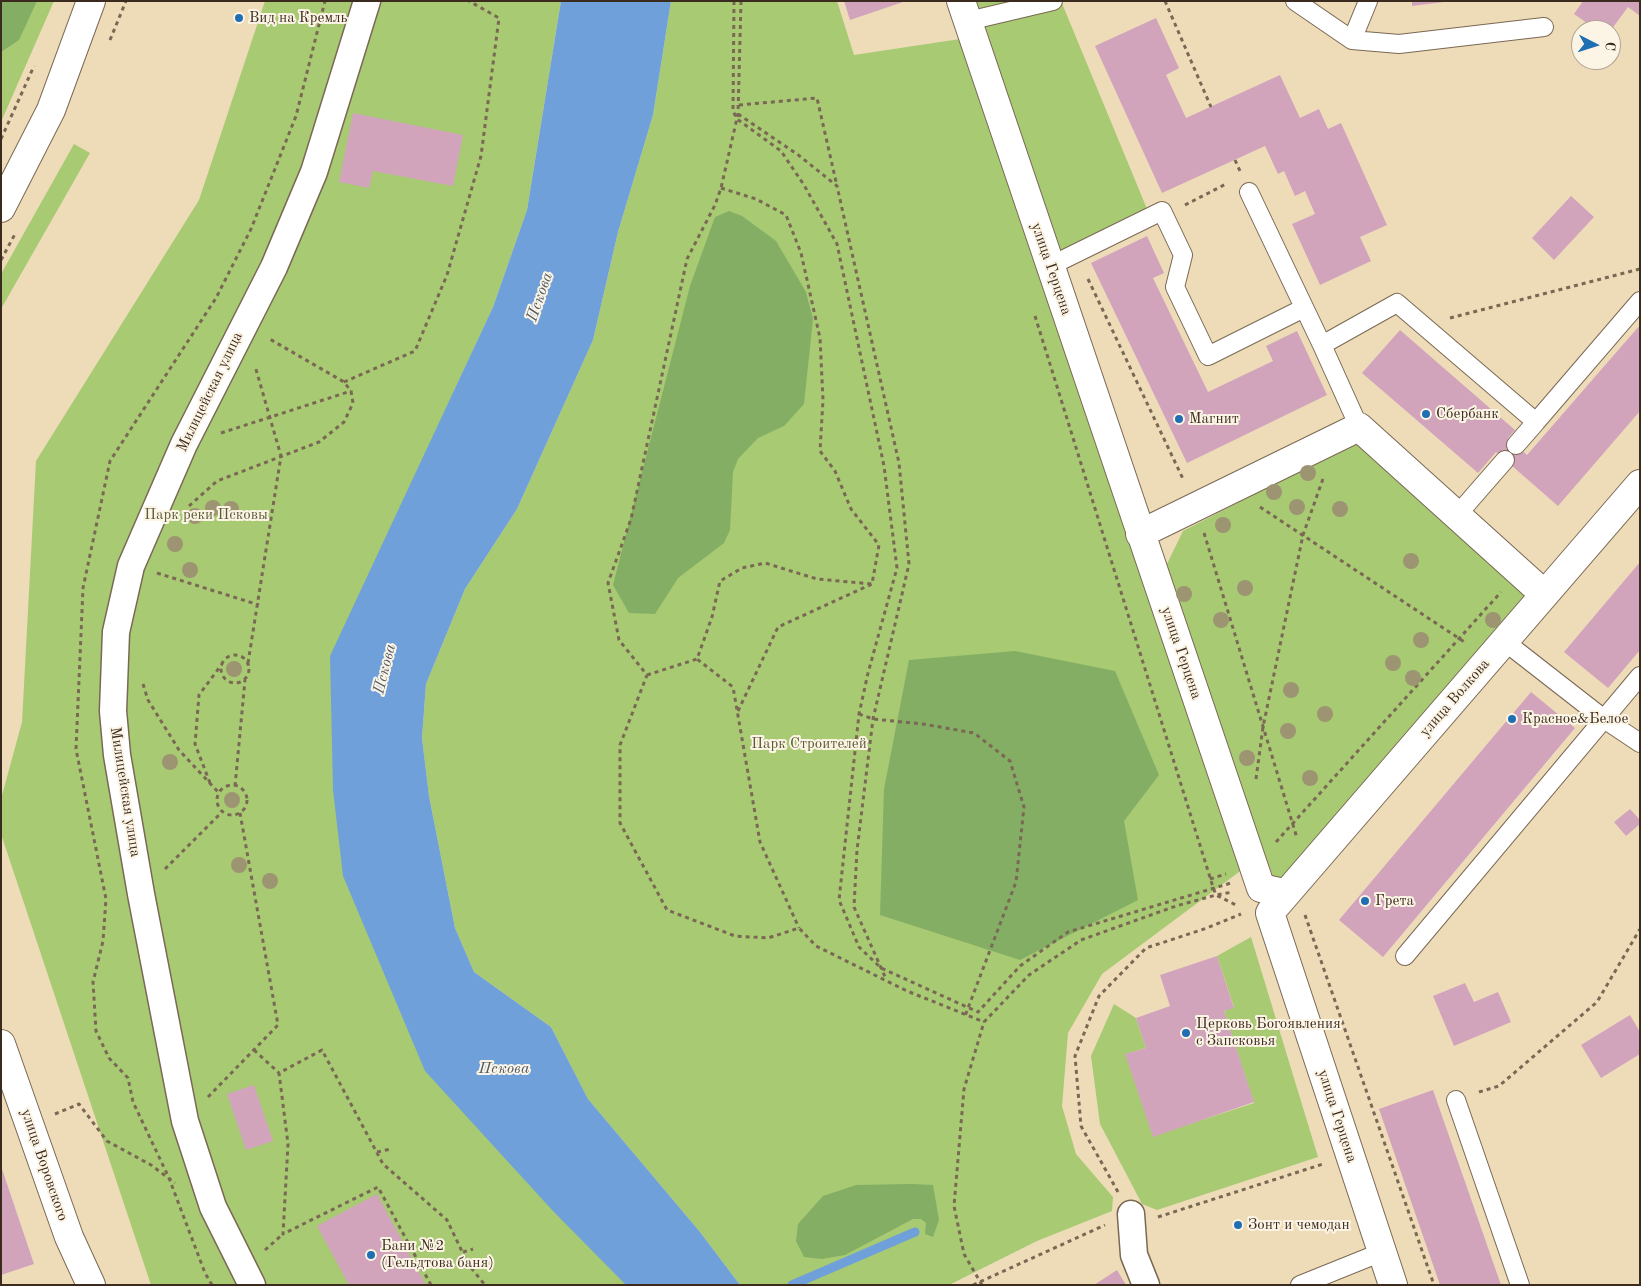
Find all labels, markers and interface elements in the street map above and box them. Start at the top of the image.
place label: Вид на Кремль [249,9,348,27]
marker: Вид на Кремль [233,12,245,24]
north arrow [1571,20,1621,70]
text: С [1603,41,1617,51]
street label: улица Герцена [1027,220,1075,318]
water label: Пскова [523,270,557,324]
street label: Милицейская улица [173,329,247,455]
place label: Сбербанк [1436,405,1499,423]
marker: Сбербанк [1420,408,1432,420]
place label: Магнит [1189,410,1239,428]
marker: Магнит [1173,413,1185,425]
park label: Парк реки Псковы [144,506,268,524]
street label: улица Герцена [1157,604,1205,702]
water label: Пскова [370,642,400,696]
street label: улица Волкова [1416,655,1494,741]
place label: Красное&Белое [1522,710,1628,728]
marker: Красное&Белое [1506,713,1518,725]
street label: Милицейская улица [106,726,144,858]
park label: Парк Строителей [751,735,867,753]
place label: Грета [1375,892,1414,910]
marker: Грета [1359,895,1371,907]
place label: Церковь Богоявления с Запсковья [1196,1015,1341,1050]
marker: Церковь Богоявления с Запсковья [1180,1027,1192,1039]
water label: Пскова [479,1059,529,1079]
street label: улица Герцена [1314,1067,1360,1165]
street label: улица Воровского [16,1107,72,1223]
place label: Зонт и чемодан [1248,1216,1350,1234]
marker: Зонт и чемодан [1232,1219,1244,1231]
place label: Бани №2 (Гельдтова баня) [381,1237,494,1272]
marker: Бани №2 (Гельдтова баня) [365,1249,377,1261]

